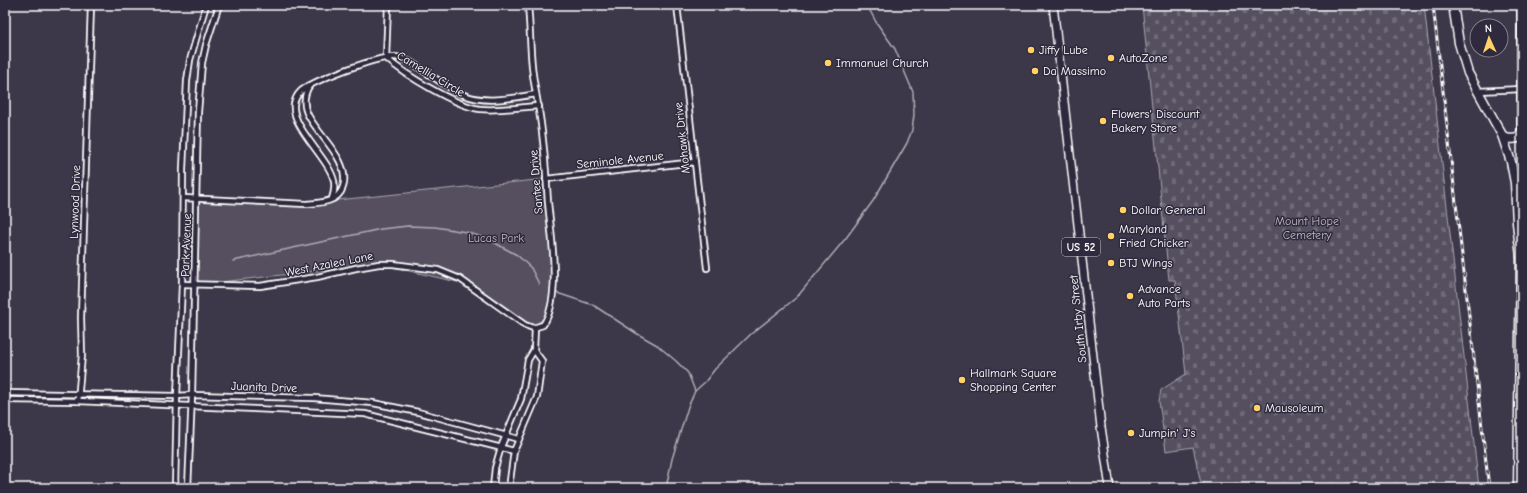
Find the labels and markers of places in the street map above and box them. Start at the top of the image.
place label: Jiffy Lube [1039,43,1088,57]
marker: Jiffy Lube [1026,45,1036,55]
place label: AutoZone [1119,51,1168,65]
marker: AutoZone [1106,53,1116,63]
place label: Immanuel Church [836,56,929,70]
marker: Immanuel Church [823,58,833,68]
place label: Da Massimo [1043,64,1106,78]
marker: Da Massimo [1030,66,1040,76]
place label: Flowers' Discount Bakery Store [1111,107,1200,135]
marker: Flowers' Discount Bakery Store [1098,116,1108,126]
place label: Dollar General [1131,203,1206,217]
marker: Dollar General [1118,205,1128,215]
place label: Maryland Fried Chicker [1119,222,1189,250]
marker: Maryland Fried Chicker [1106,231,1116,241]
place label: BTJ Wings [1119,256,1173,270]
marker: BTJ Wings [1106,258,1116,268]
place label: Advance Auto Parts [1138,282,1190,310]
marker: Advance Auto Parts [1125,291,1135,301]
place label: Hallmark Square Shopping Center [970,366,1057,394]
marker: Hallmark Square Shopping Center [957,375,967,385]
place label: Mausoleum [1265,401,1323,415]
marker: Mausoleum [1252,403,1262,413]
place label: Jumpin' J's [1139,426,1195,440]
marker: Jumpin' J's [1126,428,1136,438]

